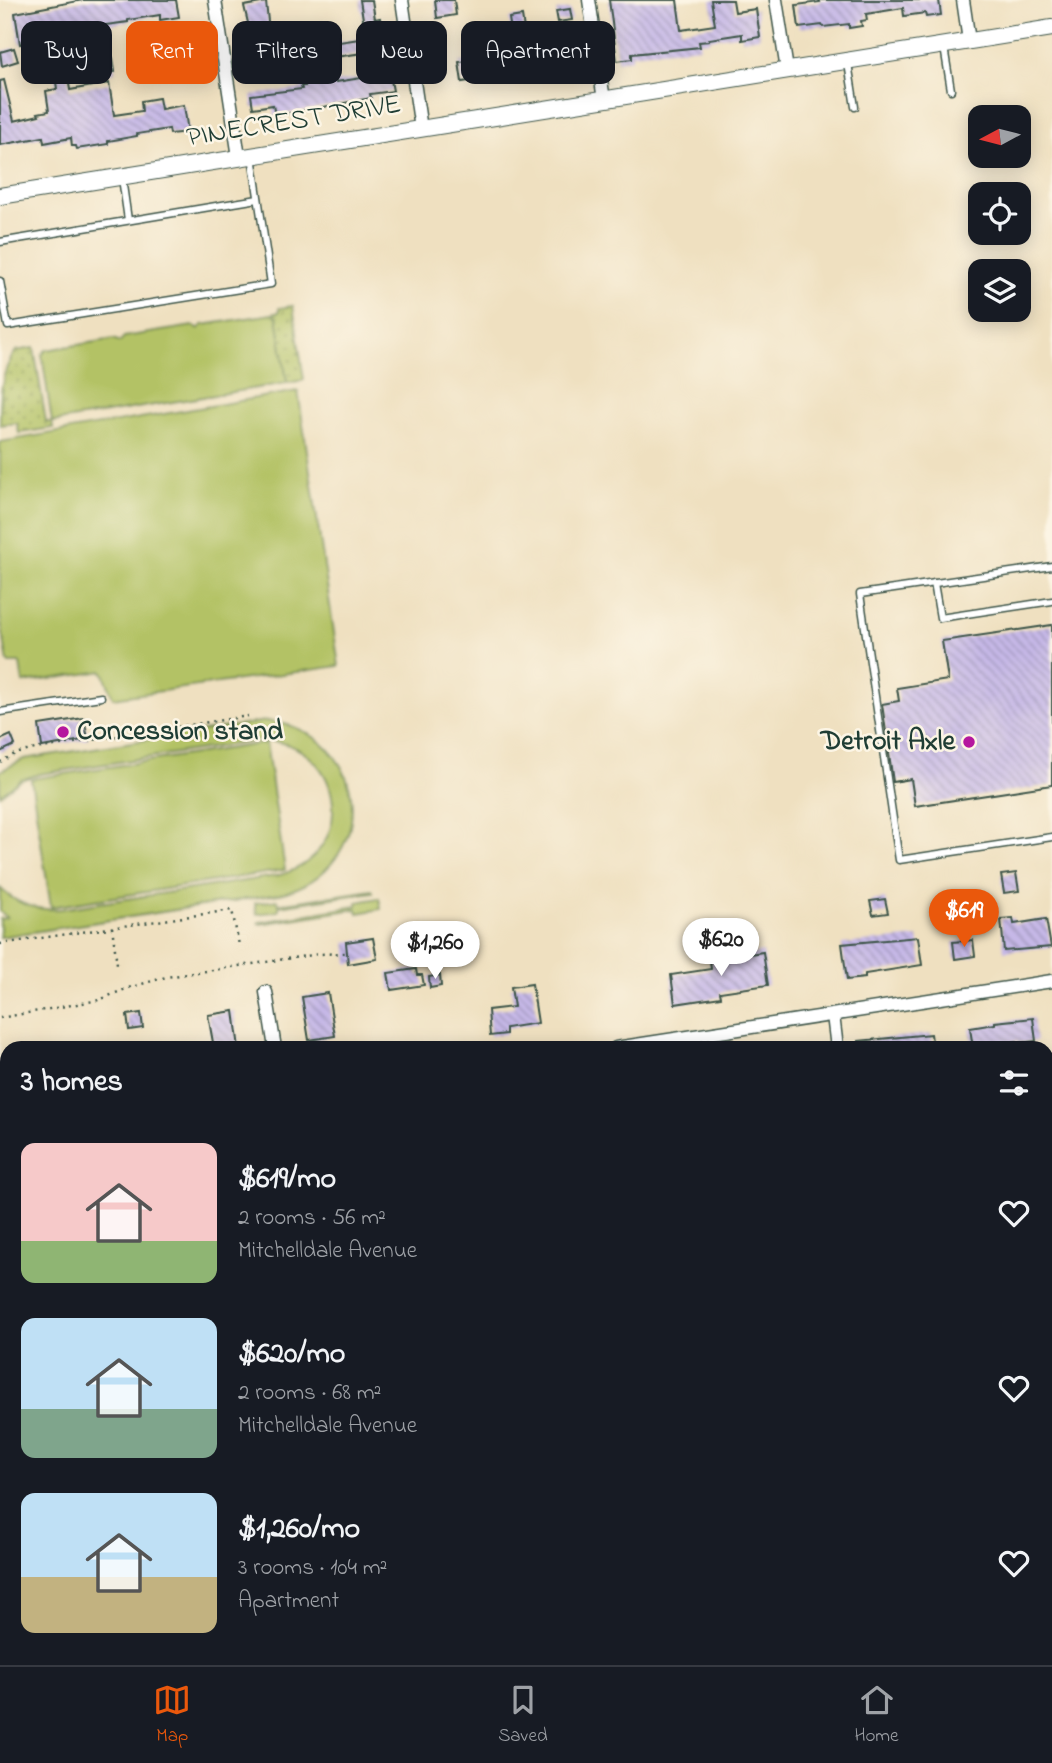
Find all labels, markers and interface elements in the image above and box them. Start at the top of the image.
chip: Buy [21,21,112,84]
chip: Rent [126,21,218,84]
chip: Filters [232,21,342,84]
chip: New [356,21,447,84]
chip: Apartment [461,21,615,84]
street label: PINECREST DRIVE [184,85,404,159]
north arrow [968,105,1031,168]
map controls [968,105,1031,322]
button: locate [968,182,1031,245]
button: layers [968,259,1031,322]
place label: Concession stand [77,712,283,753]
place label: Detroit Axle [819,722,956,763]
marker: Concession stand [55,724,71,740]
marker: Detroit Axle [961,734,977,750]
pin: $619 [923,890,1005,949]
text: $619 [945,895,983,928]
pin: $620 [680,918,762,978]
pin: $1,260 [378,922,492,981]
text: $620 [698,924,744,957]
text: $1,260 [407,927,463,960]
text: 3 homes [21,1061,123,1105]
icon: filters [995,1064,1033,1102]
text: $619/mo [238,1158,336,1202]
icon: home [77,1171,161,1255]
icon: heart [995,1194,1033,1232]
text: 2 rooms · 56 m² [238,1202,386,1235]
text: Mitchelldale Avenue [238,1235,417,1268]
text: $620/mo [238,1333,345,1377]
icon: home [77,1346,161,1430]
icon: heart [995,1369,1033,1407]
text: 2 rooms · 68 m² [238,1377,381,1410]
text: Mitchelldale Avenue [238,1410,417,1443]
text: $1,260/mo [238,1508,360,1552]
icon: home [77,1521,161,1605]
icon: heart [995,1544,1033,1582]
text: 3 rooms · 104 m² [238,1552,387,1585]
text: Apartment [238,1585,339,1618]
tab: Map [153,1681,191,1750]
tab: Saved [498,1681,548,1750]
tab: Home [854,1681,899,1750]

